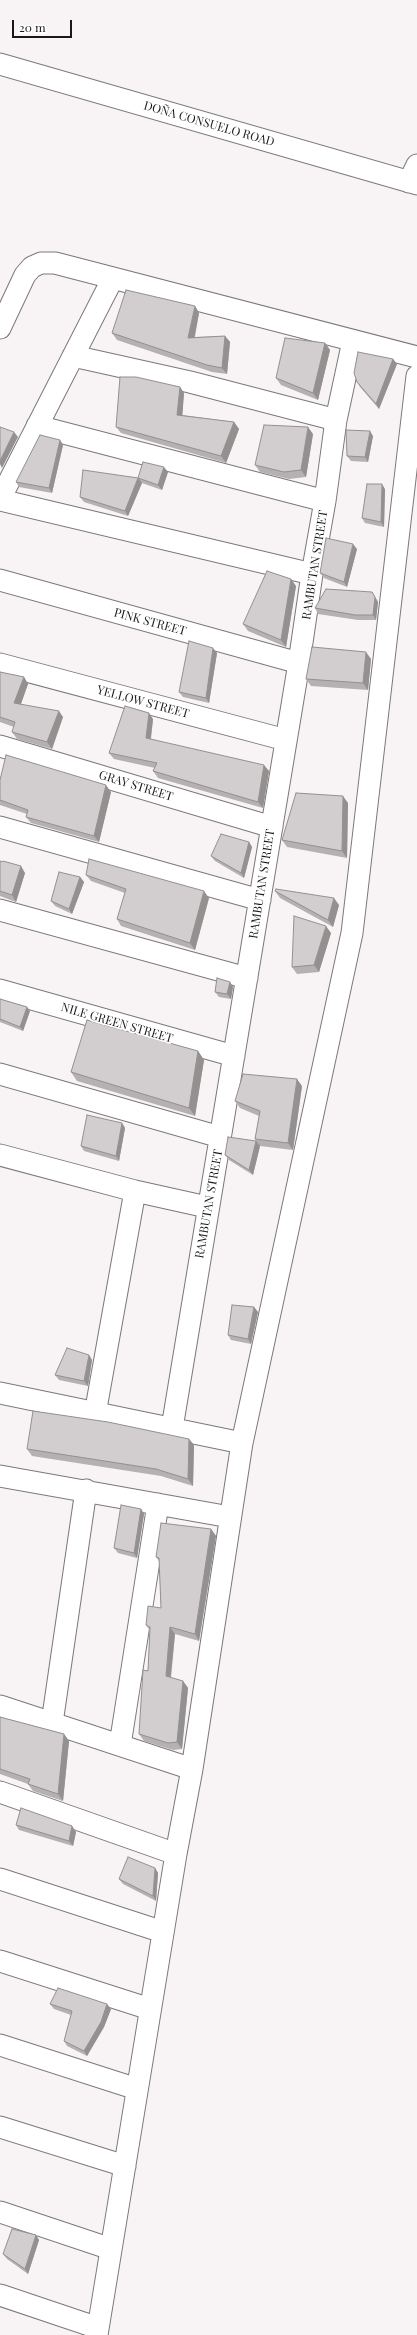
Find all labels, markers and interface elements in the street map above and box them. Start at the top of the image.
scale bar [14,12,74,38]
text: 20 m [19,19,46,35]
street label: DOÑA CONSUELO ROAD [142,98,276,150]
street label: RAMBUTAN STREET [299,509,331,621]
street label: PINK STREET [112,605,188,639]
street label: YELLOW STREET [95,683,191,721]
street label: GRAY STREET [97,768,175,804]
street label: RAMBUTAN STREET [246,828,278,940]
street label: NILE GREEN STREET [59,1000,175,1046]
street label: RAMBUTAN STREET [192,1148,226,1260]

